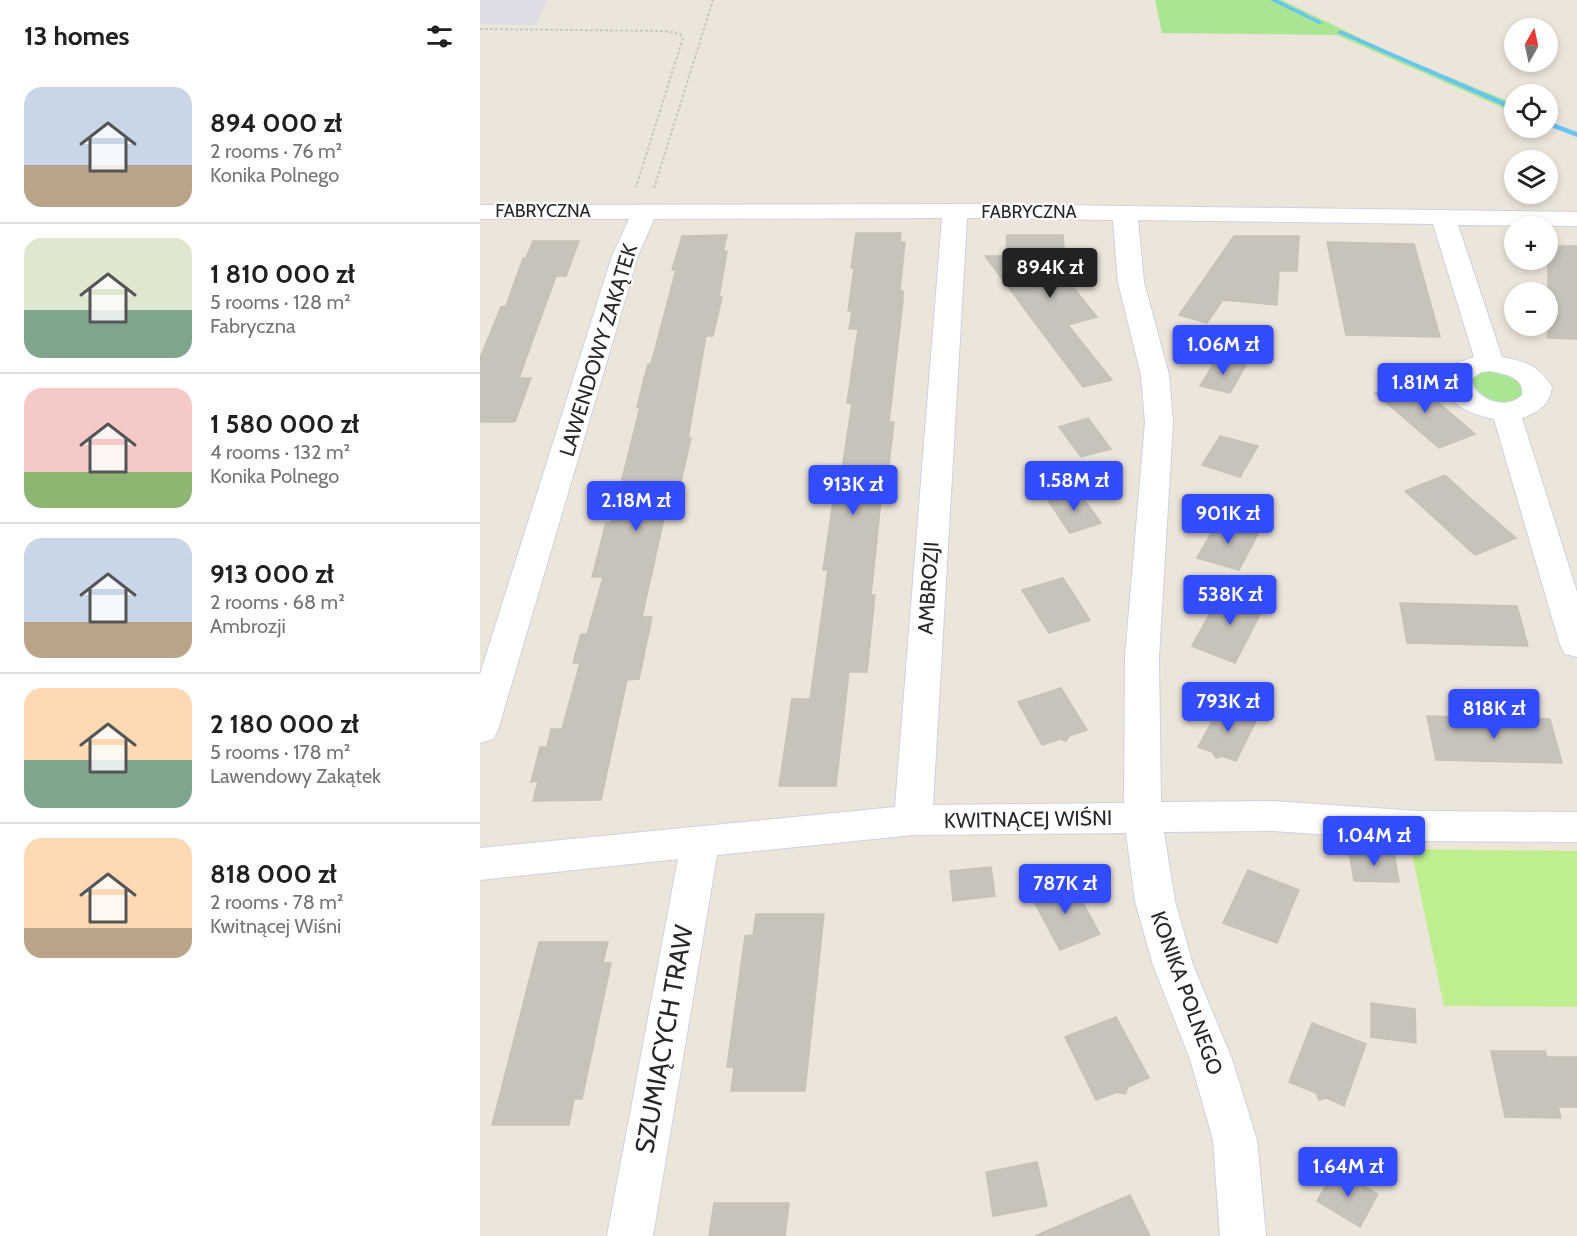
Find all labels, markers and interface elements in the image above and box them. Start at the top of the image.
north arrow [1504,18,1558,72]
map controls [1504,18,1558,336]
text: 13 homes [24,20,130,52]
icon: filters [423,20,456,53]
button: locate [1504,84,1558,138]
text: 894 000 zł [210,107,342,139]
icon: home [72,111,144,183]
text: 2 rooms · 76 m² [210,139,342,163]
button: layers [1504,150,1558,204]
text: Konika Polnego [210,163,339,187]
street label: FABRYCZNA [495,200,591,222]
street label: FABRYCZNA [981,201,1077,223]
button: + [1504,216,1558,270]
street label: LAWENDOWY ZAKĄTEK [554,241,642,459]
pin: 894K zł [995,248,1105,299]
text: 894K zł [1016,255,1084,279]
text: 1 810 000 zł [210,258,355,290]
icon: home [72,262,144,334]
button: − [1504,282,1558,336]
text: 5 rooms · 128 m² [210,290,351,314]
text: Fabryczna [210,314,296,338]
pin: 1.06M zł [1161,325,1285,376]
text: 1.06M zł [1187,332,1259,356]
pin: 1.81M zł [1363,363,1487,414]
text: 1.81M zł [1391,370,1459,394]
text: 1 580 000 zł [210,408,359,440]
icon: home [72,412,144,484]
text: 4 rooms · 132 m² [210,440,350,464]
pin: 1.58M zł [1012,461,1136,512]
text: Konika Polnego [210,464,339,488]
pin: 913K zł [798,465,908,516]
text: 1.58M zł [1039,468,1109,492]
text: 913K zł [822,472,884,496]
pin: 2.18M zł [574,481,698,532]
text: 2.18M zł [601,488,671,512]
pin: 901K zł [1173,494,1283,545]
text: 901K zł [1196,501,1260,525]
street label: AMBROZJI [912,541,944,635]
text: 913 000 zł [210,558,334,590]
icon: home [72,562,144,634]
pin: 538K zł [1175,575,1285,626]
text: 538K zł [1197,582,1263,606]
text: 2 rooms · 68 m² [210,590,345,614]
text: Ambrozji [210,614,286,638]
pin: 793K zł [1173,682,1283,733]
text: 793K zł [1196,689,1260,713]
pin: 818K zł [1439,689,1549,740]
text: 818K zł [1462,696,1526,720]
text: 2 180 000 zł [210,708,359,740]
icon: home [72,712,144,784]
text: 5 rooms · 178 m² [210,740,350,764]
text: Lawendowy Zakątek [210,764,381,788]
street label: KWITNĄCEJ WIŚNI [944,805,1112,833]
pin: 1.04M zł [1312,816,1436,867]
text: 1.04M zł [1337,823,1411,847]
text: 818 000 zł [210,858,337,890]
icon: home [72,862,144,934]
pin: 787K zł [1010,864,1120,915]
text: 787K zł [1033,871,1097,895]
text: 2 rooms · 78 m² [210,890,343,914]
street label: KONIKA POLNEGO [1146,908,1228,1078]
text: Kwitnącej Wiśni [210,914,341,938]
street label: SZUMIĄCYCH TRAW [628,922,700,1156]
pin: 1.64M zł [1286,1147,1410,1198]
text: 1.64M zł [1312,1154,1384,1178]

